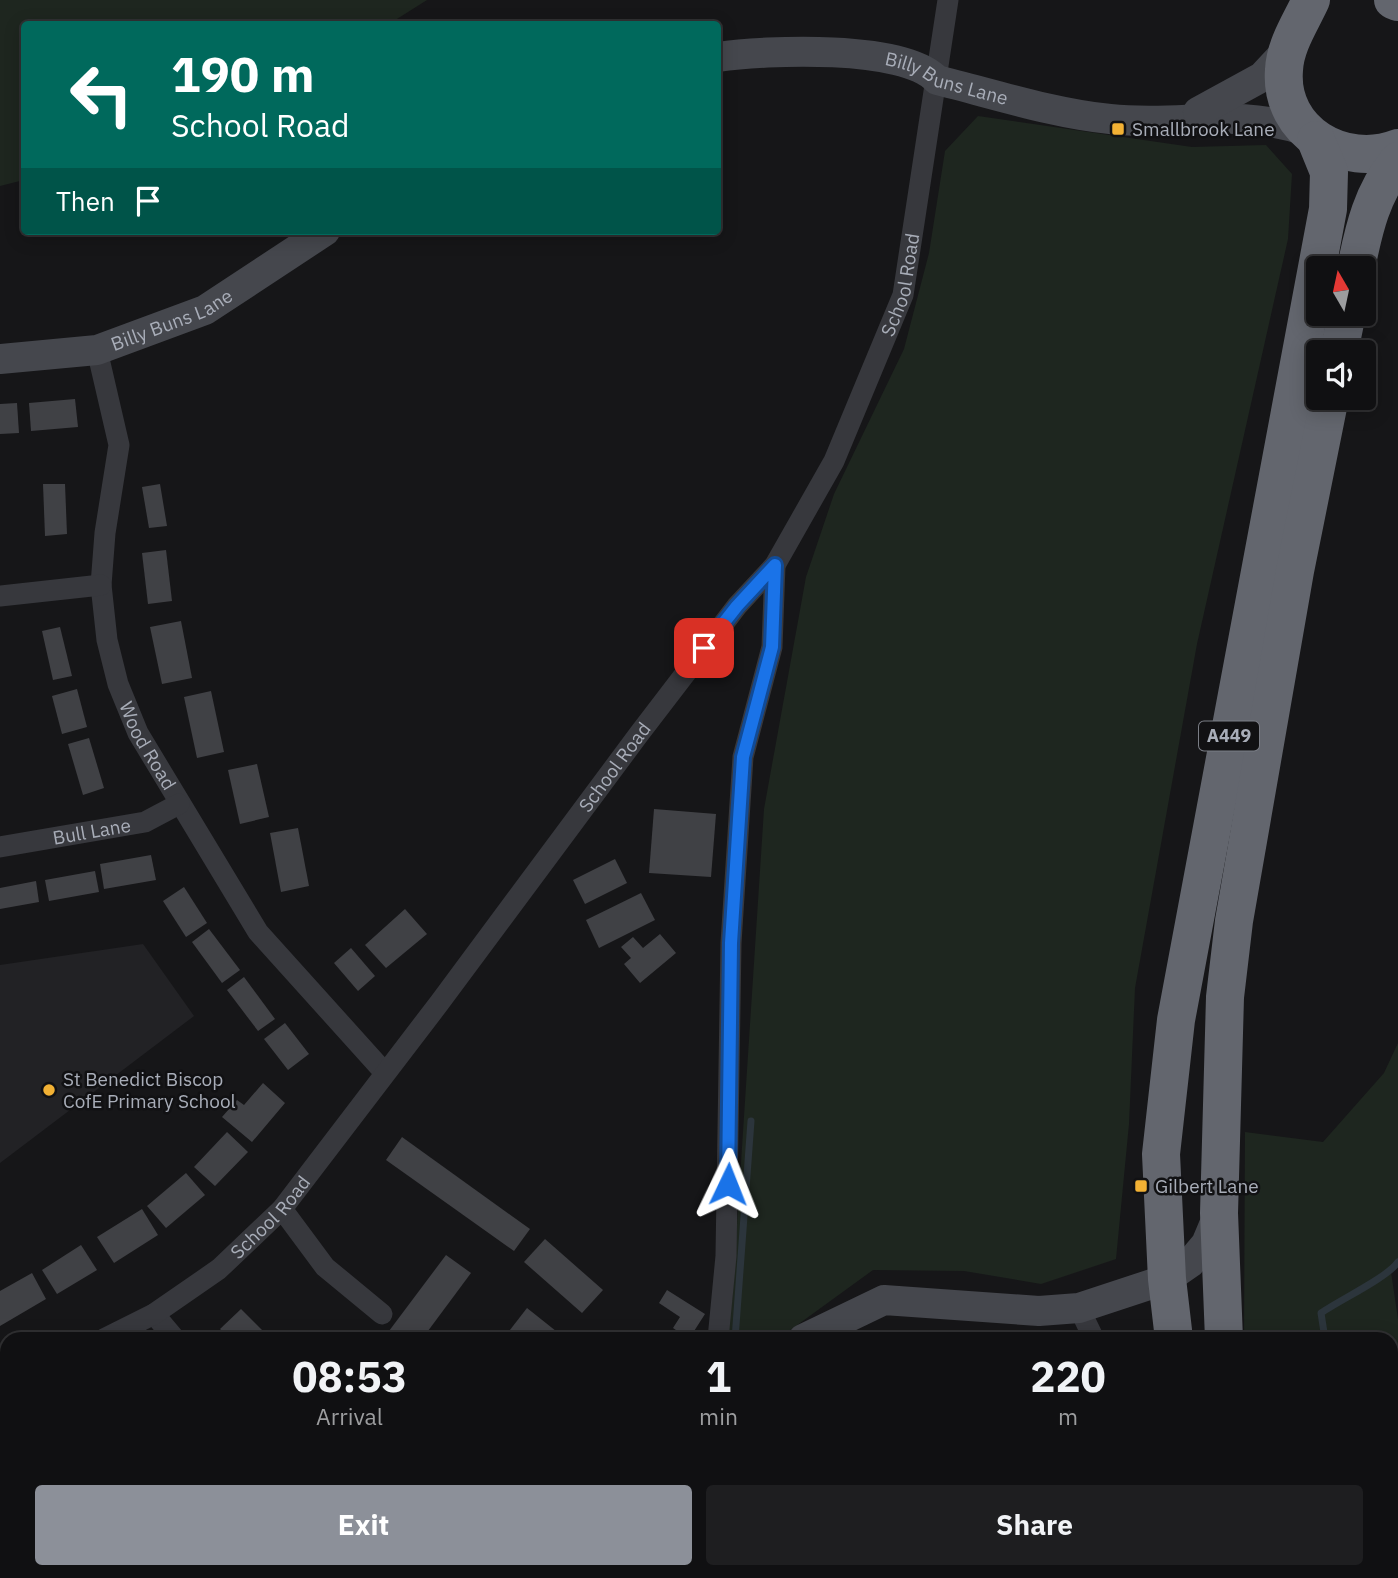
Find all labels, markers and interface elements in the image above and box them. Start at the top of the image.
text: 190 m [171,42,315,105]
street label: Billy Buns Lane [883,46,1011,110]
icon: left [56,49,147,140]
text: School Road [171,104,350,146]
place label: Smallbrook Lane [1132,117,1275,141]
marker: Smallbrook Lane [1110,121,1126,137]
icon: arrive [129,182,167,220]
text: Then [56,184,115,218]
street label: School Road [875,231,924,340]
north arrow [1306,256,1376,326]
map controls [1306,256,1376,410]
street label: Billy Buns Lane [107,283,237,356]
button: sound [1306,340,1376,410]
pin [674,618,734,678]
icon: arrive [685,629,723,667]
street label: Wood Road [114,698,181,794]
street label: School Road [573,717,656,817]
road number: A449 [1199,722,1259,750]
street label: Bull Lane [51,813,133,850]
place label: St Benedict Biscop CofE Primary School [63,1067,236,1113]
marker: St Benedict Biscop CofE Primary School [41,1082,57,1098]
position arrow [691,1147,765,1221]
street label: School Road [225,1171,315,1264]
place label: Gilbert Lane [1155,1174,1259,1198]
marker: Gilbert Lane [1133,1178,1149,1194]
text: 08:53 [292,1349,407,1404]
text: 1 [706,1349,731,1404]
text: 220 [1030,1349,1106,1404]
text: Arrival [316,1401,383,1431]
text: min [699,1401,738,1431]
text: m [1058,1401,1078,1431]
button: Exit [35,1485,692,1565]
button: Share [706,1485,1363,1565]

